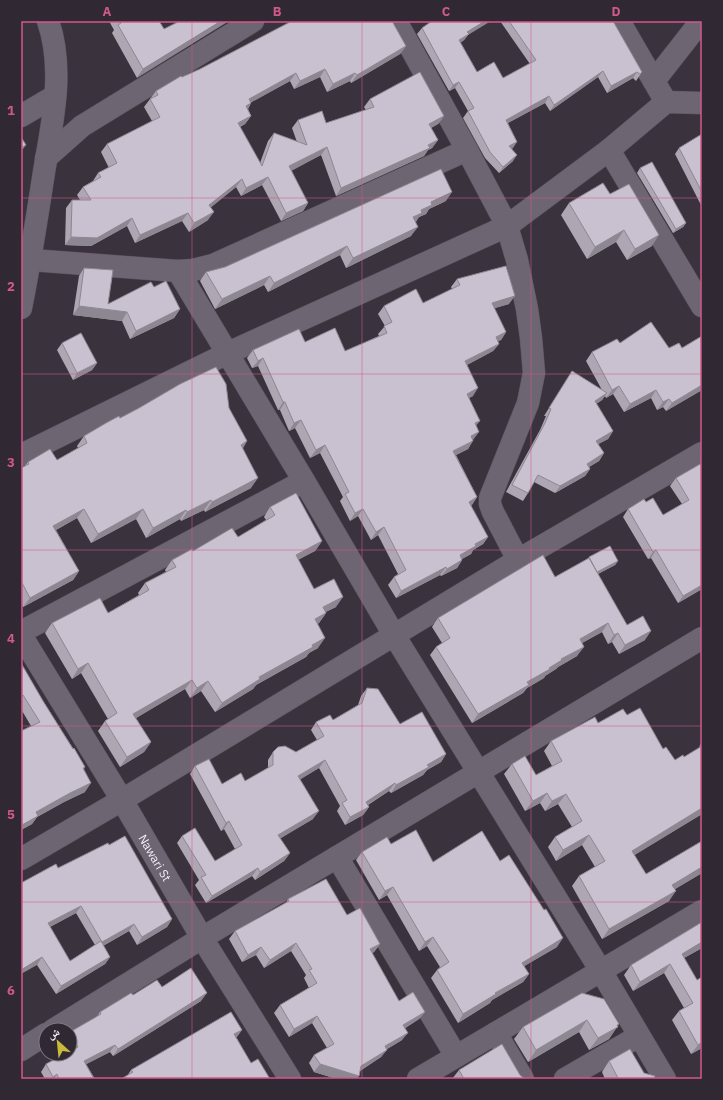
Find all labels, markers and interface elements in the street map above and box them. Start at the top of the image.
text: A [103,3,112,20]
text: B [273,3,282,20]
text: C [442,3,451,20]
text: D [611,3,621,20]
text: 1 [7,102,15,119]
text: 2 [7,278,15,295]
text: 3 [7,454,15,471]
text: 4 [7,630,15,647]
text: 5 [7,806,15,823]
street label: Nawari St [136,831,175,884]
text: 6 [7,982,15,999]
north arrow [38,1022,78,1062]
text: ش [45,1024,63,1043]

